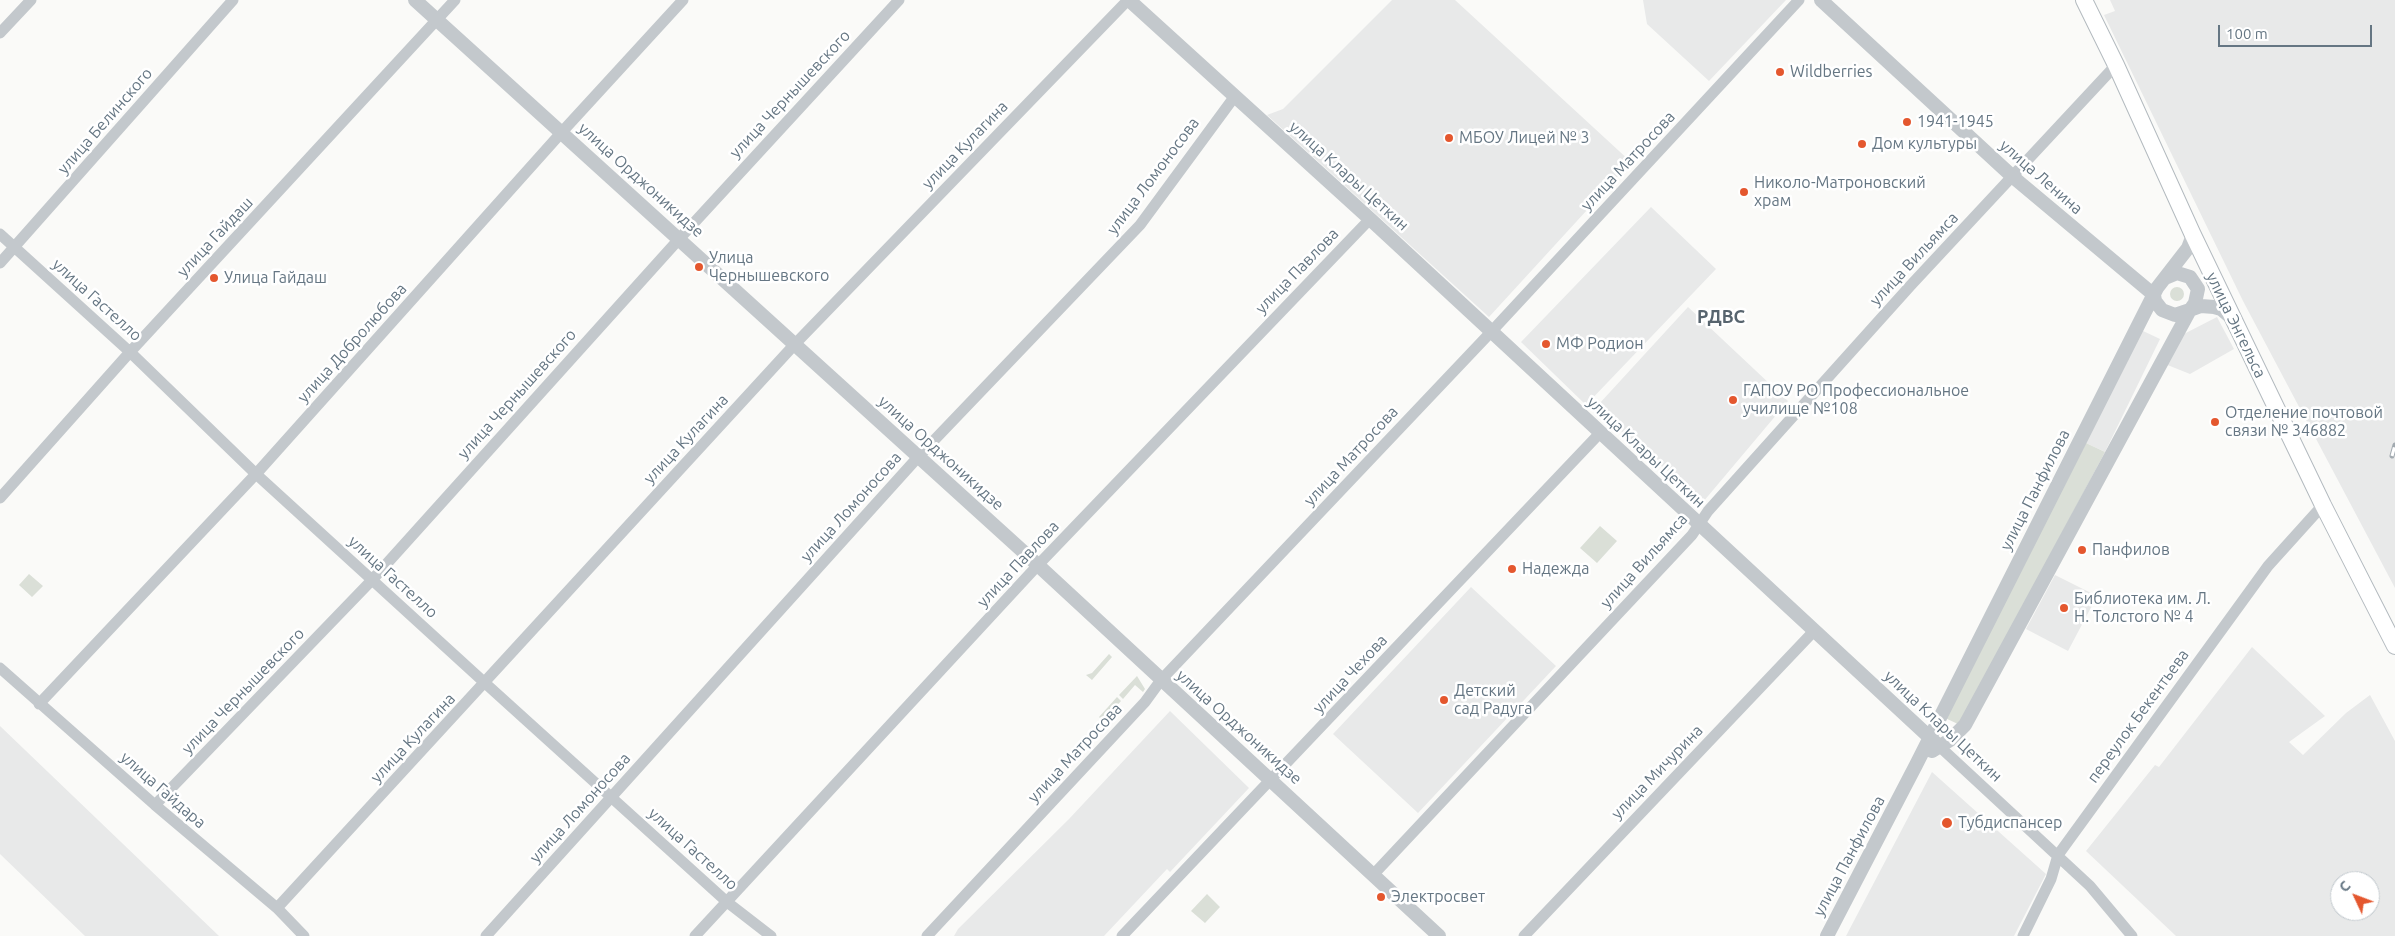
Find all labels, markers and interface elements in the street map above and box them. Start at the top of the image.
scale bar [2220,15,2374,47]
text: 100 m [2226,25,2268,42]
street label: улица Чернышевского [726,26,854,162]
place label: Wildberries [1790,62,1873,82]
street label: улица Белинского [54,64,156,178]
marker: Wildberries [1774,66,1786,78]
street label: улица Кулагина [918,97,1012,193]
street label: улица Матросова [1577,107,1679,215]
place label: 1941-1945 [1917,112,1994,132]
street label: улица Ломоносова [1103,114,1203,238]
marker: 1941-1945 [1901,116,1913,128]
street label: улица Клары Цеткин [1285,117,1413,235]
street label: улица Орджоникидзе [574,119,708,241]
place label: МБОУ Лицей № 3 [1459,128,1590,148]
marker: МБОУ Лицей № 3 [1443,132,1455,144]
place label: Дом культуры [1872,134,1977,154]
street label: улица Ленина [1996,136,2086,218]
marker: Дом культуры [1856,138,1868,150]
place label: Николо-Матроновский храм [1754,173,1926,211]
marker: Николо-Матроновский храм [1738,186,1750,198]
street label: улица Гайдаш [173,193,257,281]
street label: улица Вильямса [1866,208,1962,310]
street label: улица Павлова [1251,224,1343,318]
place label: Улица Чернышевского [709,248,829,286]
street label: улица Гастелло [48,255,146,345]
marker: Улица Чернышевского [693,261,705,273]
place label: Улица Гайдаш [224,268,327,288]
street label: улица Энгельса [2202,269,2270,381]
marker: Улица Гайдаш [208,272,220,284]
street label: улица Добролюбова [293,279,411,407]
district label: РДВС [1697,306,1745,328]
street label: улица Чернышевского [454,325,580,463]
place label: МФ Родион [1556,334,1644,354]
marker: МФ Родион [1540,338,1552,350]
place label: ГАПОУ РО Профессиональное училище №108 [1743,381,1969,419]
street label: улица Кулагина [640,390,732,488]
street label: улица Орджоникидзе [874,392,1008,514]
street label: улица Клары Цеткин [1583,392,1709,512]
marker: ГАПОУ РО Профессиональное училище №108 [1727,394,1739,406]
street label: улица Матросова [1300,402,1402,510]
place label: Отделение почтовой связи № 346882 [2225,403,2383,441]
marker: Отделение почтовой связи № 346882 [2209,416,2221,428]
street label: улица Панфилова [1996,426,2074,554]
street label: улица Ломоносова [797,448,905,566]
street label: улица Вильямса [1597,510,1691,612]
street label: улица Павлова [973,517,1063,611]
street label: улица Гастелло [344,532,442,622]
place label: Панфилов [2092,540,2170,560]
marker: Панфилов [2076,544,2088,556]
place label: Надежда [1522,559,1589,579]
marker: Надежда [1506,563,1518,575]
place label: Библиотека им. Л. Н. Толстого № 4 [2074,589,2211,627]
marker: Библиотека им. Л. Н. Толстого № 4 [2058,602,2070,614]
street label: улица Чернышевского [178,624,308,758]
street label: улица Чехова [1309,631,1391,717]
street label: переулок Бекентьева [2083,645,2193,787]
street label: улица Орджоникидзе [1172,666,1306,788]
street label: улица Клары Цеткин [1880,666,2006,786]
place label: Детский сад Радуга [1454,681,1532,719]
street label: улица Кулагина [367,689,459,787]
marker: Детский сад Радуга [1438,694,1450,706]
street label: улица Матросова [1024,699,1126,807]
street label: улица Мичурина [1607,721,1707,823]
street label: улица Гайдара [116,748,210,832]
street label: улица Ломоносова [526,749,634,867]
street label: улица Панфилова [1809,793,1889,919]
street label: улица Гастелло [644,804,742,894]
place label: Тубдиспансер [1958,813,2062,833]
marker: Тубдиспансер [1940,816,1954,830]
north arrow [2330,871,2380,921]
text: С [2336,878,2354,895]
place label: Электросвет [1391,887,1485,907]
marker: Электросвет [1375,891,1387,903]

